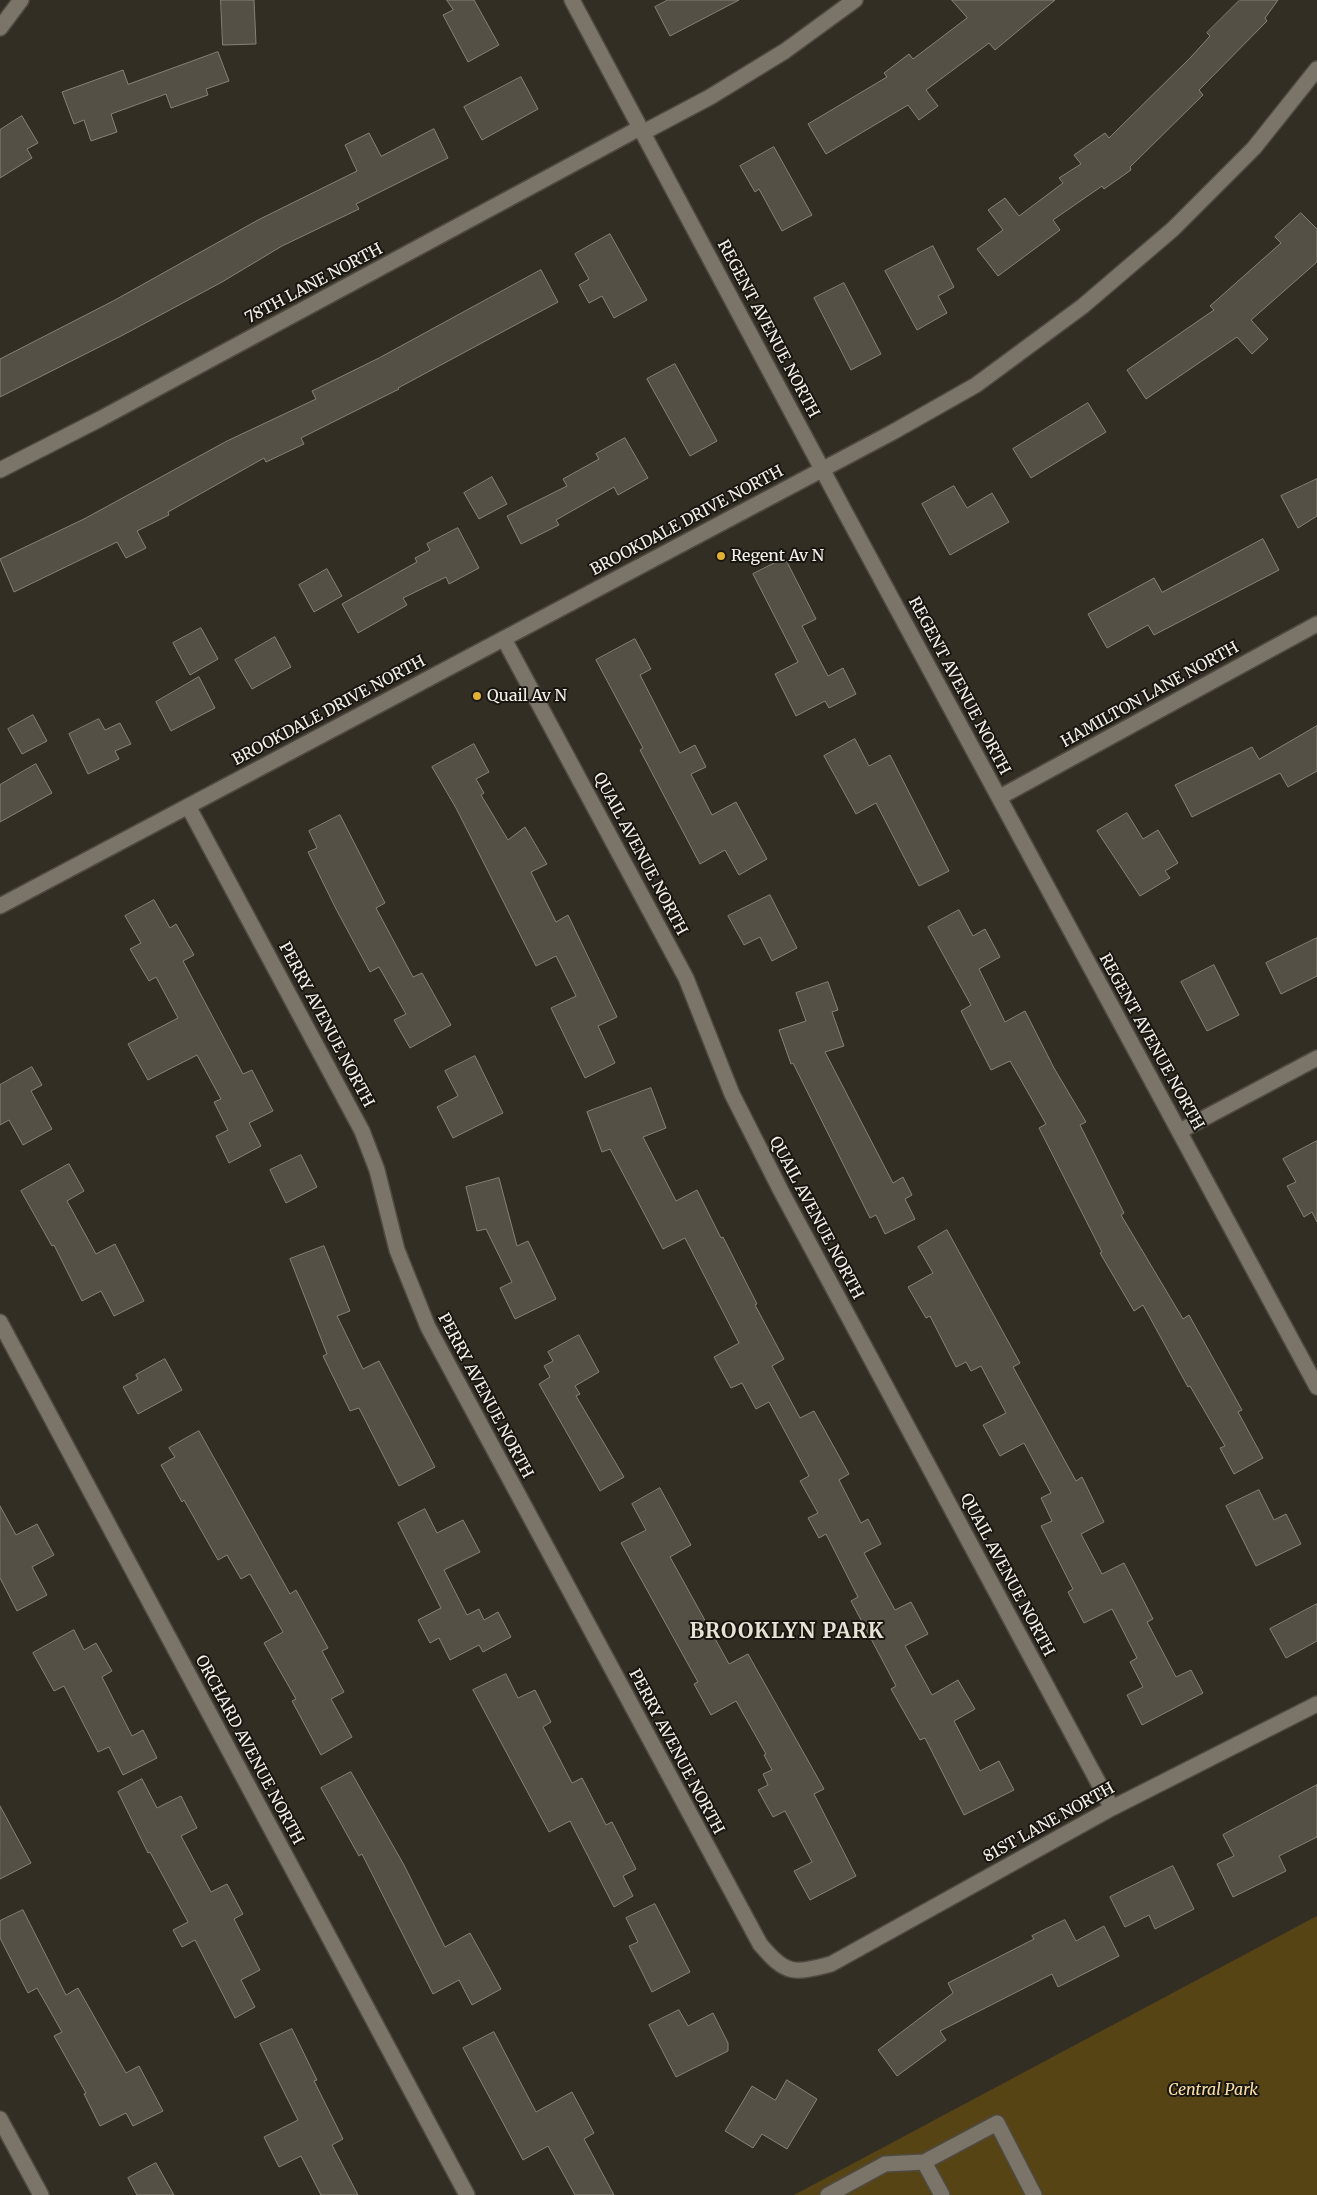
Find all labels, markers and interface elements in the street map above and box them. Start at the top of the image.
street label: REGENT AVENUE NORTH [713,237,823,421]
street label: 78TH LANE NORTH [242,240,386,328]
street label: BROOKDALE DRIVE NORTH [587,462,787,580]
place label: Regent Av N [731,546,824,566]
marker: Regent Av N [715,550,727,562]
street label: REGENT AVENUE NORTH [904,594,1014,778]
street label: HAMILTON LANE NORTH [1058,638,1242,752]
street label: BROOKDALE DRIVE NORTH [229,652,429,770]
place label: Quail Av N [487,686,567,706]
marker: Quail Av N [471,690,483,702]
street label: QUAIL AVENUE NORTH [589,769,691,939]
street label: PERRY AVENUE NORTH [274,939,378,1111]
street label: REGENT AVENUE NORTH [1094,950,1208,1134]
street label: QUAIL AVENUE NORTH [765,1133,867,1303]
street label: PERRY AVENUE NORTH [433,1310,537,1482]
street label: QUAIL AVENUE NORTH [956,1490,1058,1660]
district label: BROOKLYN PARK [688,1619,886,1645]
street label: ORCHARD AVENUE NORTH [191,1652,307,1848]
street label: PERRY AVENUE NORTH [624,1666,728,1838]
street label: 81ST LANE NORTH [980,1779,1118,1867]
park label: Central Park [1168,2080,1258,2100]

